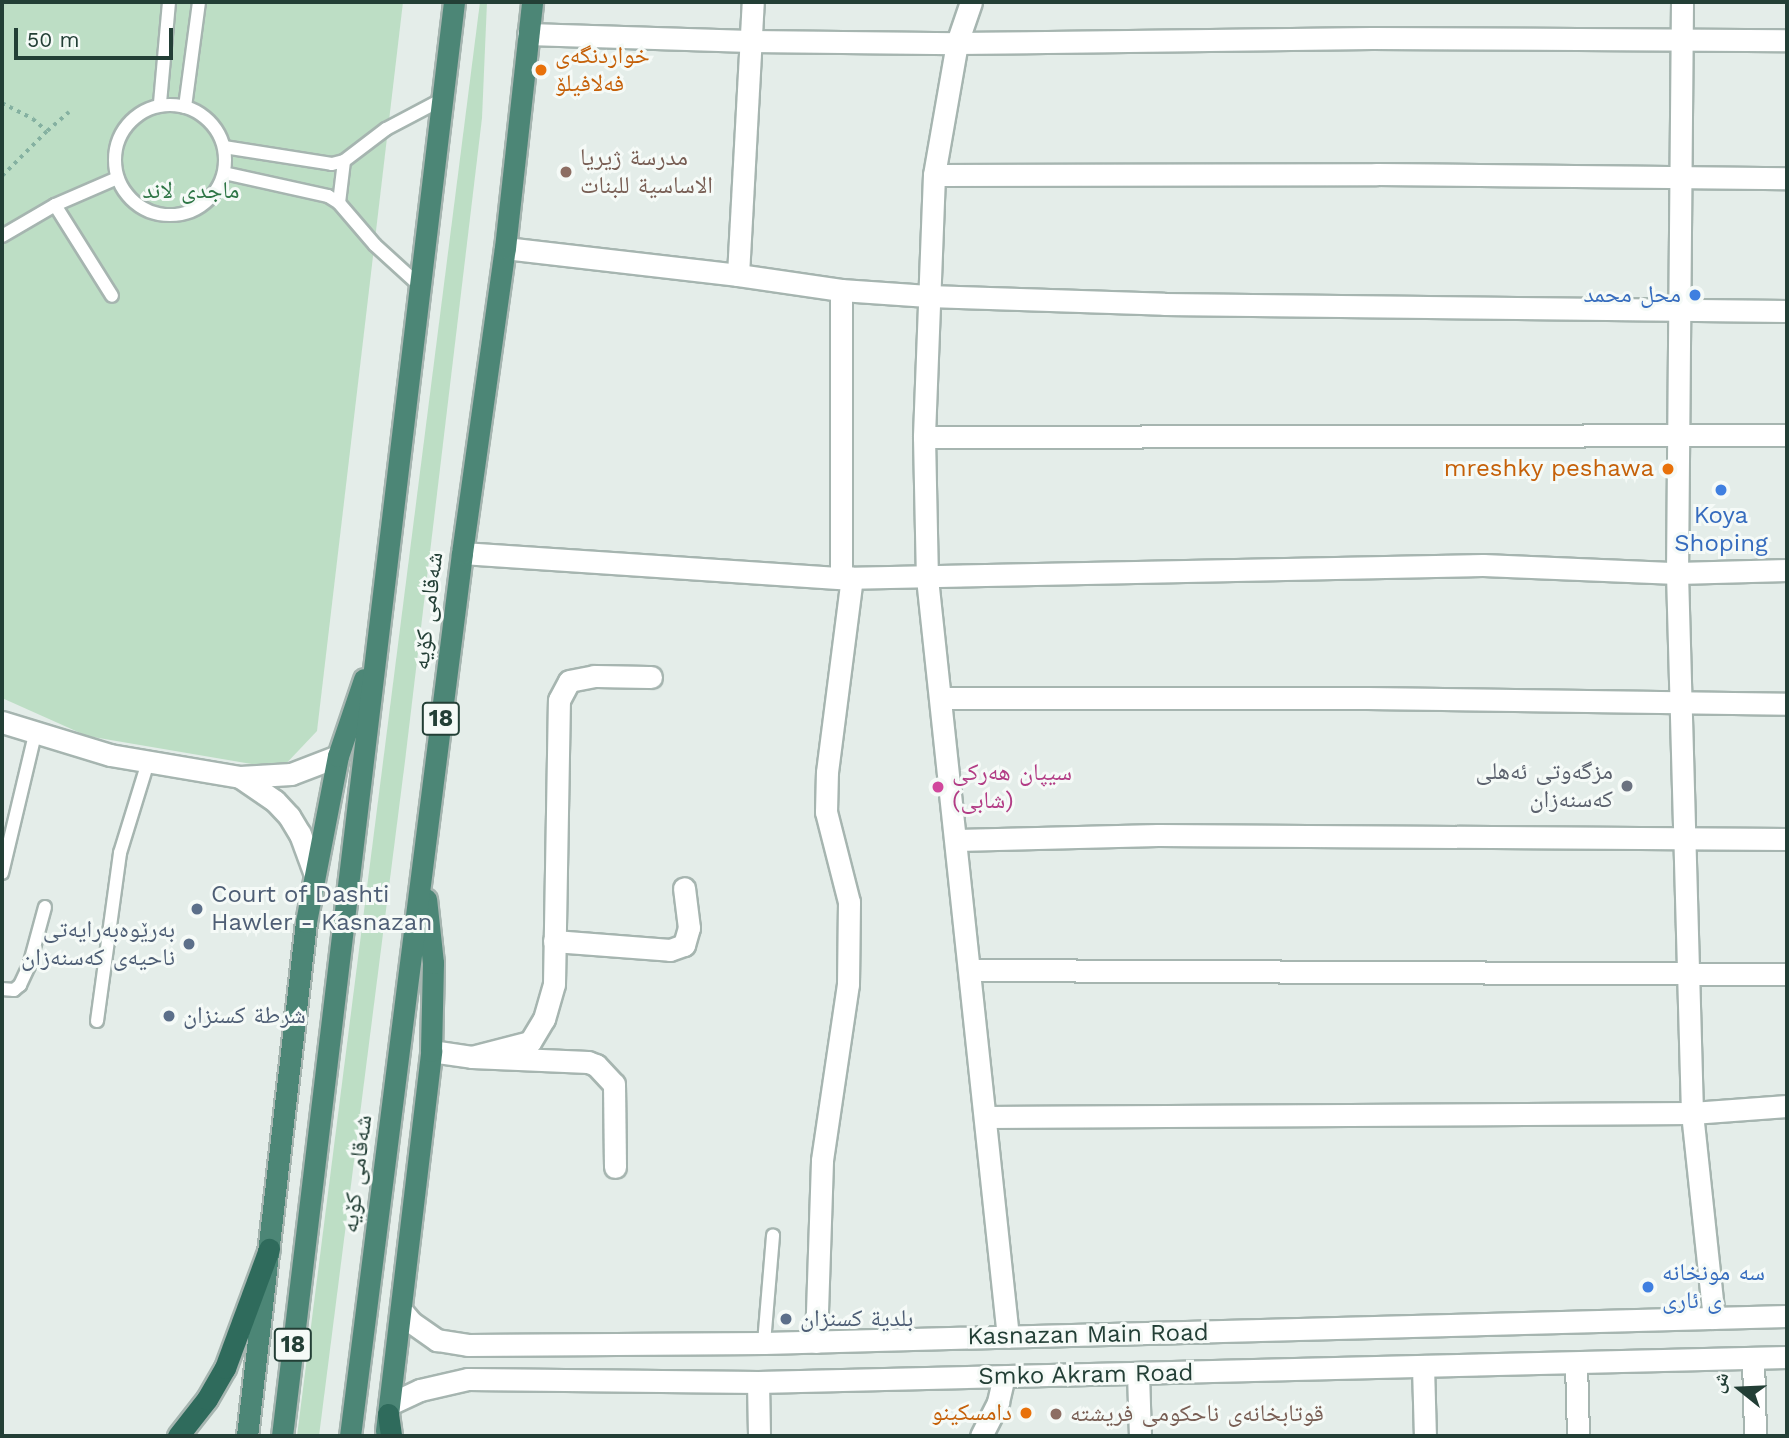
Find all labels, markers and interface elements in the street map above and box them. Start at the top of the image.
scale bar [18,14,177,58]
text: 50 m [27,27,79,52]
place label: خواردنگەی فەلافیلۆ [555,42,650,98]
marker: خواردنگەی فەلافیلۆ [533,62,549,78]
place label: مدرسة ژيريا الاساسية للبنات [580,144,713,200]
marker: مدرسة ژيريا الاساسية للبنات [558,164,574,180]
park label: ماجدی لاند [142,177,240,205]
place label: محل محمد [1583,281,1681,309]
marker: محل محمد [1687,287,1703,303]
place label: mreshky peshawa [1443,455,1654,483]
marker: mreshky peshawa [1660,461,1676,477]
marker: Koya Shoping [1713,482,1729,498]
place label: Koya Shoping [1674,502,1768,558]
street label: شەقامی کۆیە [406,550,450,672]
road number: 18 [422,699,460,738]
place label: مزگەوتی ئەهلی کەسنەزان [1475,758,1613,814]
place label: سیپان هەرکی (شابی) [952,759,1072,815]
marker: مزگەوتی ئەهلی کەسنەزان [1619,778,1635,794]
marker: سیپان هەرکی (شابی) [930,779,946,795]
place label: Court of Dashti Hawler - Kasnazan [211,881,433,937]
marker: Court of Dashti Hawler - Kasnazan [189,901,205,917]
place label: بەرێوەبەرایەتی ناحیەی کەسنەزان [21,916,175,972]
marker: بەرێوەبەرایەتی ناحیەی کەسنەزان [181,936,197,952]
place label: شرطة كسنزان [183,1002,306,1030]
marker: شرطة كسنزان [161,1008,177,1024]
street label: شەقامی کۆیە [335,1113,379,1235]
place label: سه مونخانه ی ئاری [1662,1259,1765,1315]
marker: سه مونخانه ی ئاری [1640,1279,1656,1295]
place label: بلدية كسنزان [800,1305,913,1333]
marker: بلدية كسنزان [778,1311,794,1327]
street label: Kasnazan Main Road [967,1318,1209,1352]
road number: 18 [274,1326,312,1364]
north arrow [1705,1354,1775,1424]
street label: Smko Akram Road [978,1359,1194,1391]
text: ش [1705,1369,1734,1396]
place label: دامسكينو [932,1399,1012,1427]
place label: قوتابخانەی ناحکومی فریشتە [1070,1400,1324,1428]
marker: دامسكينو [1018,1405,1034,1421]
marker: قوتابخانەی ناحکومی فریشتە [1048,1406,1064,1422]

